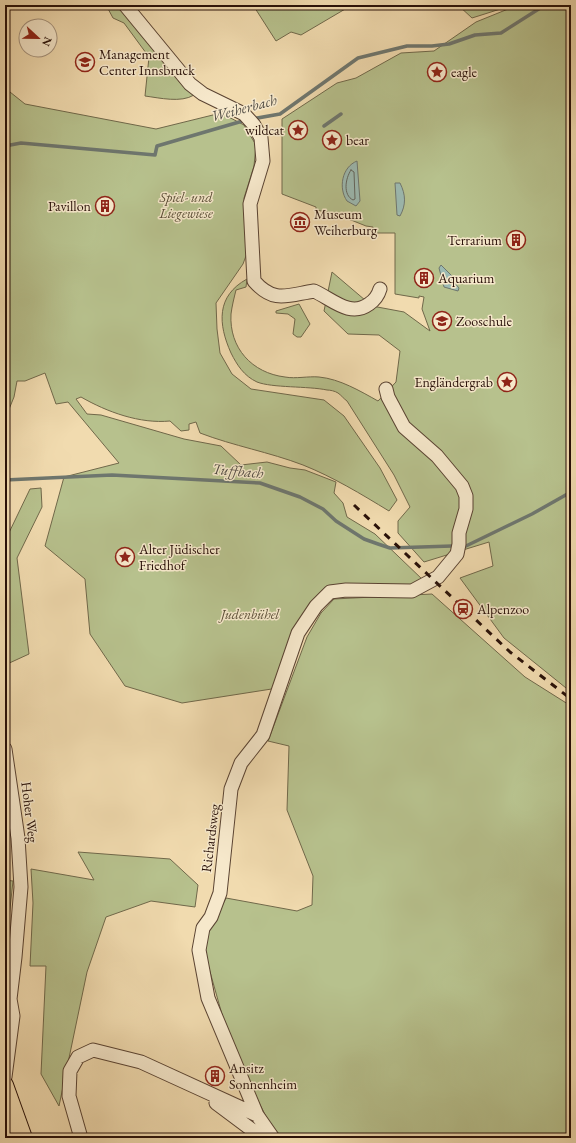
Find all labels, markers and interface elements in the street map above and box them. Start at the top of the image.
north arrow [18,18,58,58]
text: N [39,35,55,49]
place label: Management Center Innsbruck [99,45,195,79]
school or university icon: Management Center Innsbruck [74,51,96,73]
place icon: eagle [426,61,448,83]
place label: eagle [451,63,477,81]
water label: Weiherbach [209,89,280,125]
place icon: wildcat [287,119,309,141]
place label: wildcat [245,121,285,139]
place icon: bear [321,129,343,151]
place label: bear [346,131,369,149]
park label: Spiel- und Liegewiese [158,188,213,222]
building icon: Pavillon [94,195,116,217]
place label: Pavillon [48,197,92,215]
place label: Museum Weiherburg [314,205,378,239]
museum icon: Museum Weiherburg [289,211,311,233]
building icon: Terrarium [505,229,527,251]
place label: Terrarium [447,231,502,249]
building icon: Aquarium [413,267,435,289]
place label: Aquarium [437,269,494,287]
school or university icon: Zooschule [431,310,453,332]
place label: Zooschule [456,312,512,330]
place icon: Engländergrab [496,371,518,393]
place label: Engländergrab [415,373,493,391]
water label: Tuffbach [212,459,265,482]
place label: Alter Jüdischer Friedhof [138,540,220,574]
place icon: Alter Jüdischer Friedhof [114,546,136,568]
station icon: Alpenzoo [452,598,474,620]
place label: Alpenzoo [476,600,529,618]
park label: Judenbühel [218,605,280,623]
street label: Hoher Weg [17,781,43,844]
street label: Richardsweg [197,802,223,873]
place label: Ansitz Sonnenheim [228,1059,297,1093]
building icon: Ansitz Sonnenheim [204,1065,226,1087]

